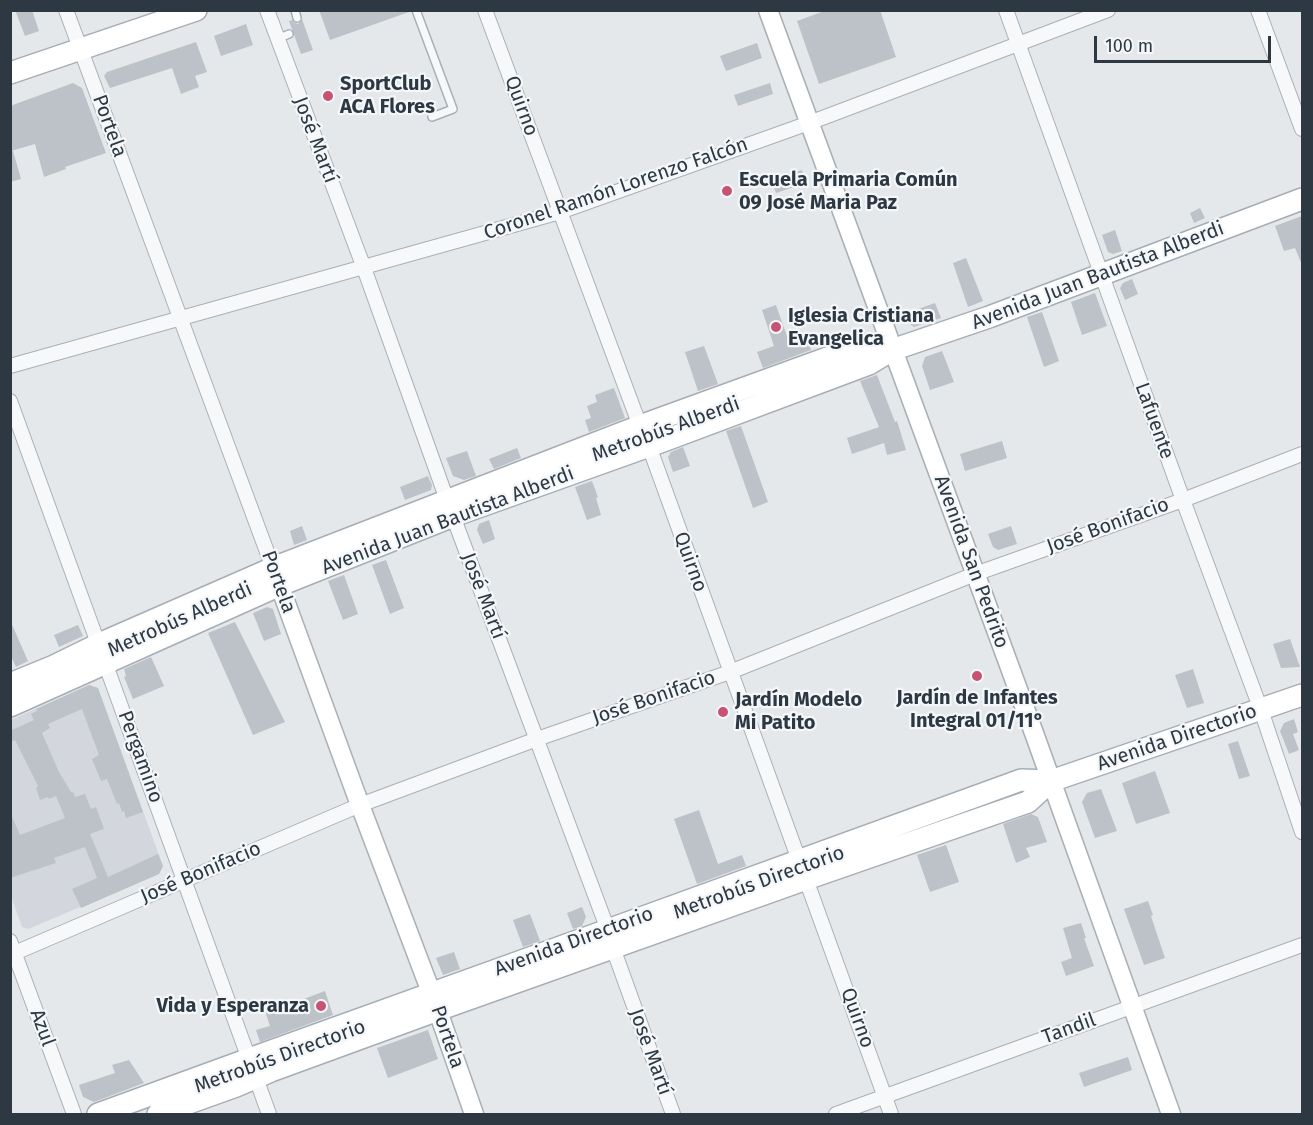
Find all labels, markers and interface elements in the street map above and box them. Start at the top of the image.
scale bar [1097,24,1274,62]
text: 100 m [1105,35,1153,57]
place label: SportClub ACA Flores [340,72,435,119]
street label: Quirno [499,73,543,139]
marker: SportClub ACA Flores [321,89,335,103]
street label: Portela [87,91,131,161]
street label: José Martí [288,94,342,186]
street label: Coronel Ramón Lorenzo Falcón [481,132,751,246]
place label: Escuela Primaria Común 09 José Maria Paz [739,168,958,215]
marker: Escuela Primaria Común 09 José Maria Paz [720,184,734,198]
street label: Avenida Juan Bautista Alberdi [968,217,1228,335]
place label: Iglesia Cristiana Evangelica [788,304,934,351]
marker: Iglesia Cristiana Evangelica [769,320,783,334]
street label: Lafuente [1129,380,1179,462]
street label: Metrobús Alberdi [589,392,743,468]
street label: Avenida Juan Bautista Alberdi [318,462,578,580]
street label: Avenida San Pedrito [929,472,1013,652]
street label: José Bonifacio [1044,493,1172,559]
street label: Quirno [668,529,712,595]
street label: Portela [256,547,300,617]
street label: José Martí [456,550,510,642]
street label: Metrobús Alberdi [104,577,256,663]
street label: José Bonifacio [589,666,719,730]
marker: Jardín de Infantes Integral 01/11° [970,669,984,683]
place label: Jardín de Infantes Integral 01/11° [896,686,1058,733]
place label: Jardín Modelo Mi Patito [735,688,862,735]
street label: Avenida Directorio [1094,699,1260,777]
marker: Jardín Modelo Mi Patito [716,705,730,719]
street label: Pergamino [112,708,168,806]
street label: José Bonifacio [137,837,265,909]
street label: Metrobús Directorio [670,841,848,925]
street label: Avenida Directorio [491,902,657,982]
street label: Quirno [835,985,879,1051]
place label: Vida y Esperanza [156,994,309,1018]
marker: Vida y Esperanza [314,999,328,1013]
street label: Portela [425,1002,469,1072]
street label: José Martí [623,1005,677,1099]
street label: Azul [24,1006,60,1050]
street label: Tandil [1039,1008,1099,1050]
street label: Metrobús Directorio [191,1015,369,1099]

